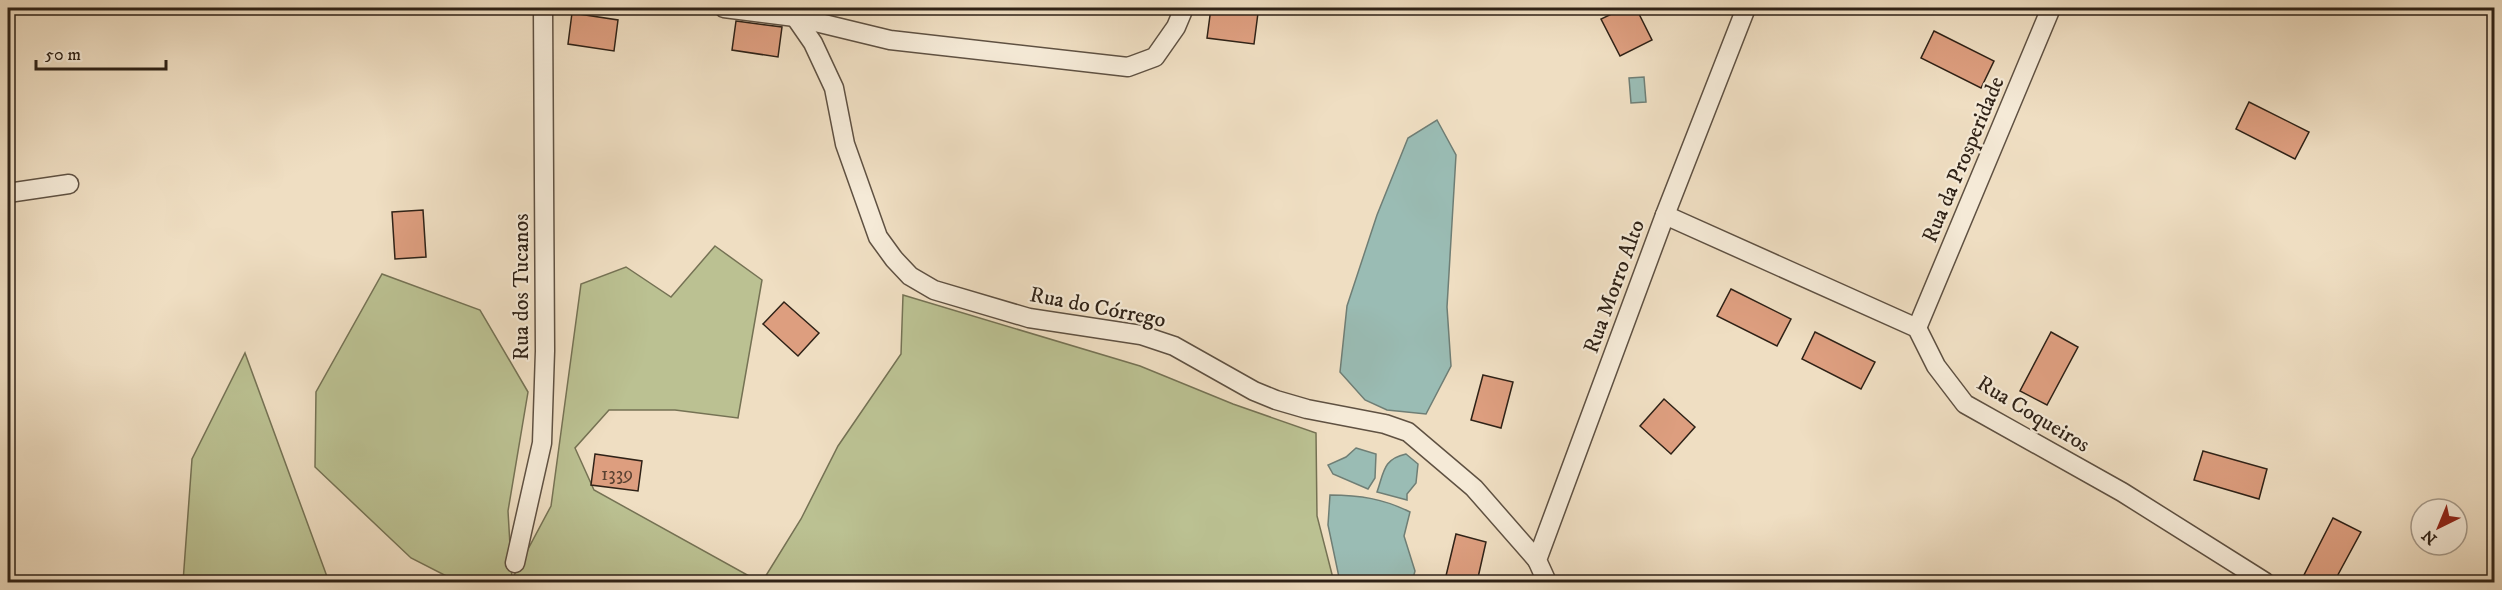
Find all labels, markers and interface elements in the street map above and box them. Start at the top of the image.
scale bar [36,33,166,71]
text: 50 m [45,44,81,66]
street label: Rua da Prosperidade [1916,72,2011,247]
street label: Rua dos Tucanos [508,213,535,361]
street label: Rua Morro Alto [1578,216,1651,357]
street label: Rua do Córrego [1027,281,1168,334]
street label: Rua Coqueiros [1972,370,2095,459]
house number: 1339 [601,462,633,487]
north arrow [2409,497,2469,557]
text: N [2418,525,2441,549]

